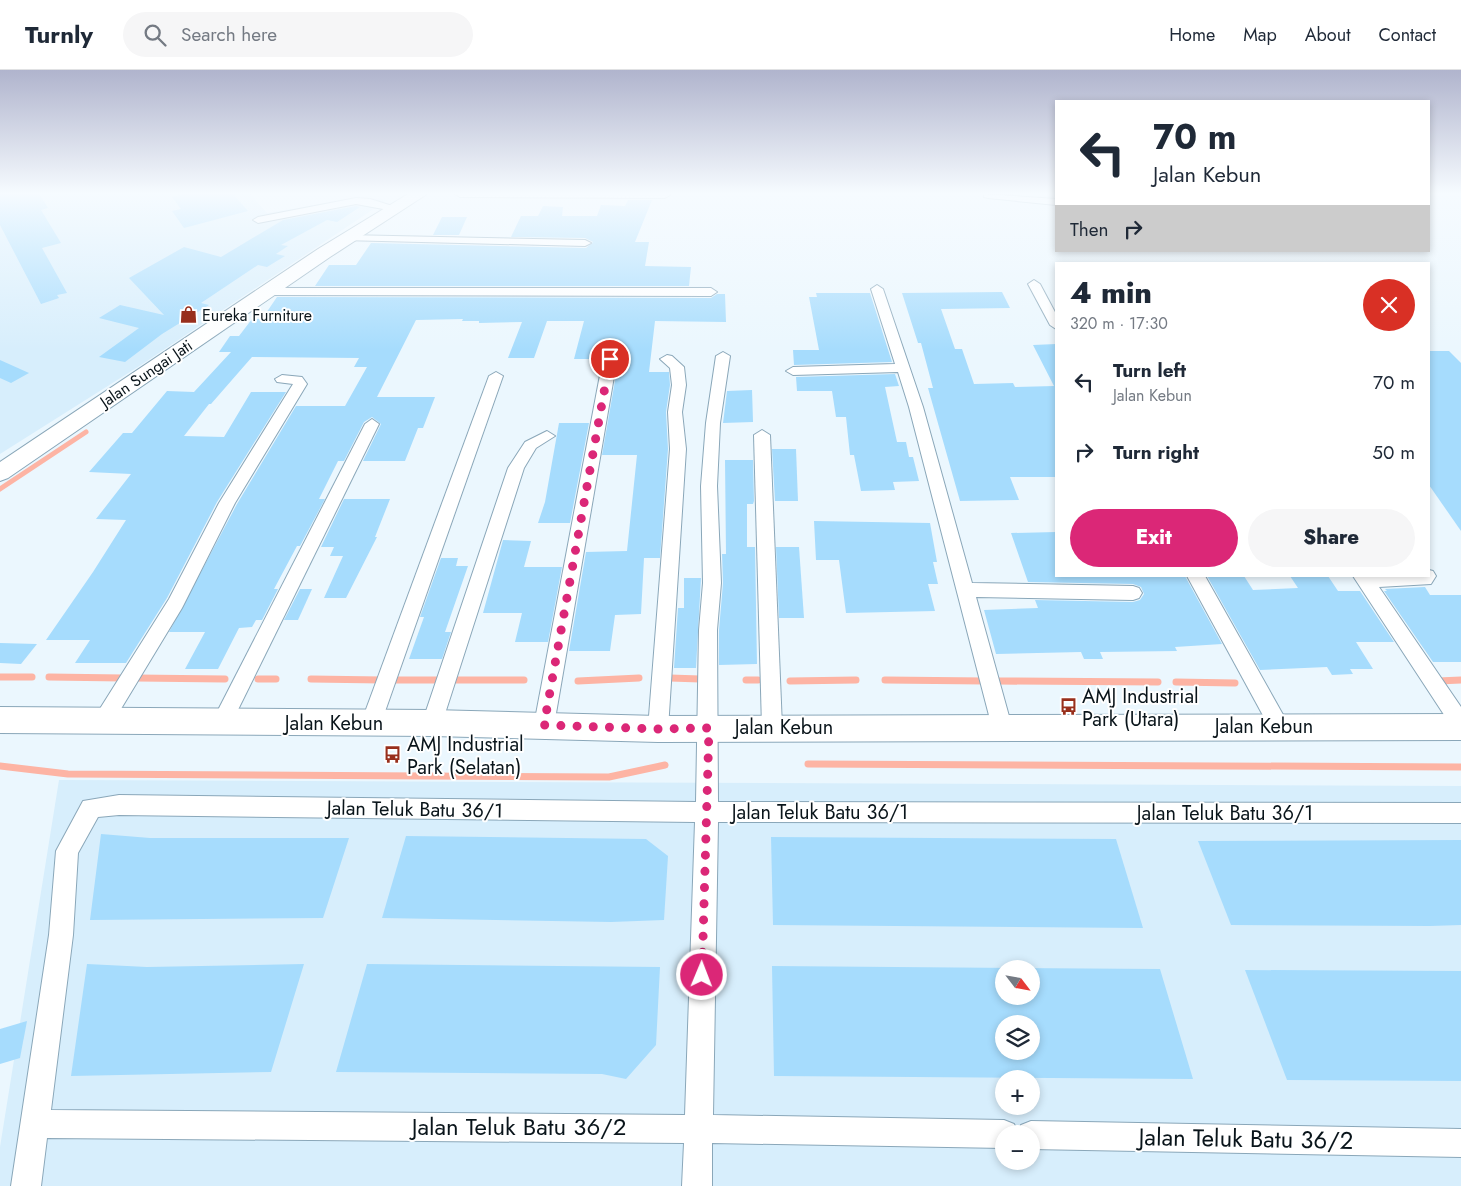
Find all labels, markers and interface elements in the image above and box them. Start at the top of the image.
search box [123,12,473,57]
text: Turnly [25,17,93,52]
icon: search [141,21,169,49]
text: Search here [181,21,277,48]
text: Home [1169,22,1215,48]
text: Map [1243,22,1277,48]
text: About [1305,22,1350,48]
text: Contact [1378,22,1436,48]
text: 70 m [1153,112,1236,162]
icon: left [1070,120,1135,185]
text: Jalan Kebun [1153,158,1261,190]
icon: right [1119,215,1147,243]
text: Then [1070,216,1109,243]
text: 4 min [1070,271,1152,314]
button: close [1363,279,1415,331]
place label: Eureka Furniture [202,304,312,327]
shop icon: Eureka Furniture [178,305,198,325]
text: 320 m · 17:30 [1070,312,1168,335]
street label: Jalan Sungai Jati [94,334,197,414]
pin [589,338,631,380]
icon: arrive [596,345,624,373]
text: Turn left [1113,357,1186,384]
icon: left [1070,368,1098,396]
text: 70 m [1373,369,1415,396]
text: Jalan Kebun [1113,384,1192,407]
icon: right [1070,438,1098,466]
text: Turn right [1113,439,1199,466]
text: 50 m [1372,439,1415,466]
button: Exit [1070,509,1238,567]
button: Share [1248,509,1415,567]
place label: AMJ Industrial Park (Utara) [1082,682,1199,734]
bus stop icon: AMJ Industrial Park (Utara) [1058,697,1078,717]
street label: Jalan Kebun [282,709,383,738]
street label: Jalan Kebun [1212,712,1313,741]
street label: Jalan Kebun [732,713,833,742]
place label: AMJ Industrial Park (Selatan) [407,730,524,782]
bus stop icon: AMJ Industrial Park (Selatan) [383,745,403,765]
street label: Jalan Teluk Batu 36/1 [324,793,503,826]
street label: Jalan Teluk Batu 36/1 [729,798,908,827]
street label: Jalan Teluk Batu 36/1 [1134,799,1313,828]
position arrow [675,948,727,1000]
north arrow [995,960,1040,1005]
map controls [995,960,1040,1170]
button: layers [995,1015,1040,1060]
button: + [995,1070,1040,1115]
street label: Jalan Teluk Batu 36/2 [409,1109,626,1144]
street label: Jalan Teluk Batu 36/2 [1135,1119,1354,1158]
button: − [995,1125,1040,1170]

